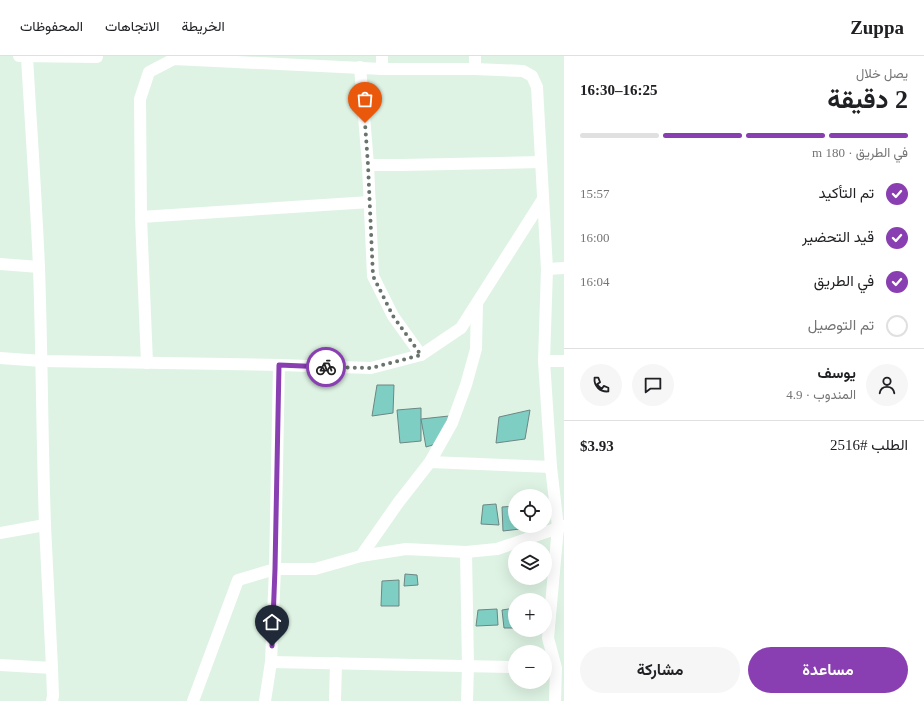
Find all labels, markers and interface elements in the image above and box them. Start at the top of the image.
text: Zuppa [850,17,904,38]
text: المحفوظات [20,19,83,34]
text: الاتجاهات [105,19,159,34]
text: الخريطة [181,19,225,34]
text: يصل خلال [856,66,908,81]
pin [348,82,382,123]
text: 16:25–16:30 [580,82,658,98]
text: 2 دقيقة [827,85,908,114]
icon: bag [354,88,376,110]
text: في الطريق · 180 m [812,145,908,160]
icon: check [886,183,908,205]
text: تم التأكيد [819,185,874,201]
text: 15:57 [580,186,610,201]
icon: check [886,227,908,249]
text: قيد التحضير [802,229,874,245]
text: 16:00 [580,230,610,245]
icon: check [886,271,908,293]
text: في الطريق [814,273,874,289]
text: 16:04 [580,274,610,289]
text: تم التوصيل [808,317,874,333]
courier [306,347,346,387]
icon: bike [315,356,337,378]
button: phone [580,364,622,406]
button: chat [632,364,674,406]
button: person [866,364,908,406]
text: يوسف [818,365,856,381]
text: المندوب · 4.9 [786,387,856,402]
text: الطلب #2516 [830,437,908,453]
text: $3.93 [580,438,614,454]
map controls [508,489,552,689]
button: locate [508,489,552,533]
button: layers [508,541,552,585]
button: + [508,593,552,637]
pin [255,605,289,646]
icon: home [261,611,283,633]
button: − [508,645,552,689]
button: مشاركة [580,647,740,693]
button: مساعدة [748,647,908,693]

